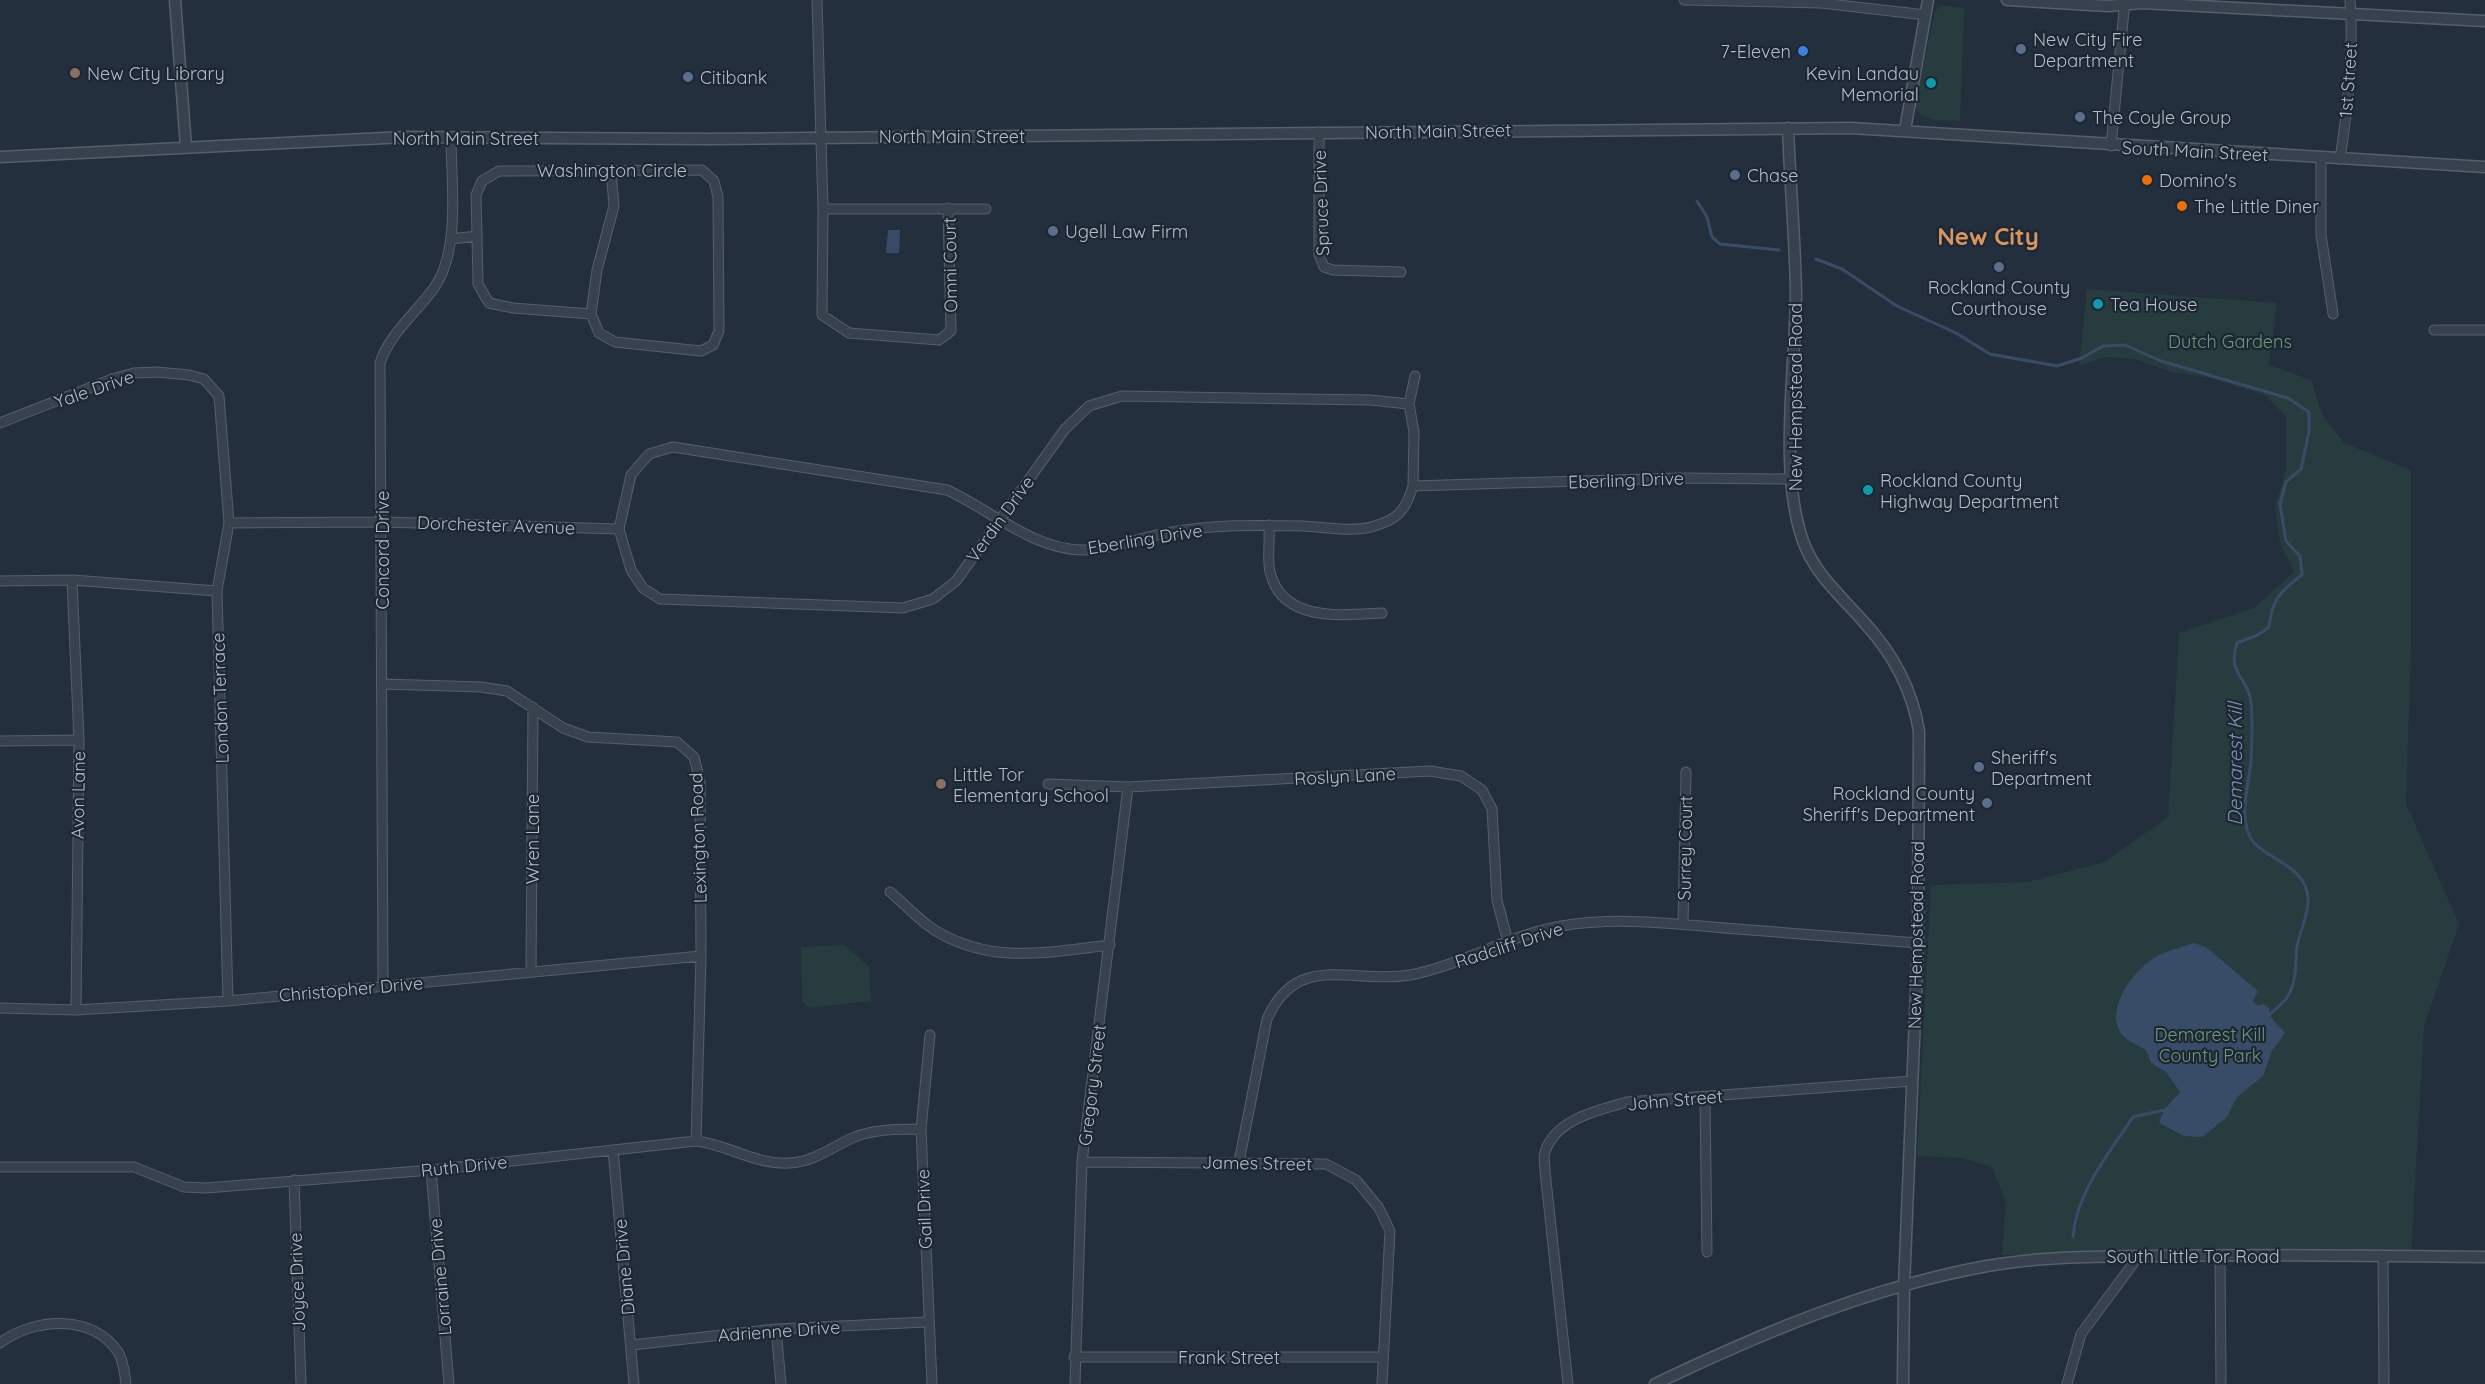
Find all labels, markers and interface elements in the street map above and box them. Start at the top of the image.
place label: New City Fire Department [2033,28,2142,72]
place label: 7-Eleven [1720,40,1791,63]
marker: New City Fire Department [2014,42,2028,56]
street label: 1st Street [2334,42,2362,118]
marker: 7-Eleven [1796,44,1810,58]
place label: New City Library [87,62,225,85]
place label: Kevin Landau Memorial [1806,62,1919,106]
marker: New City Library [68,66,82,80]
place label: Citibank [700,66,767,89]
marker: Citibank [681,70,695,84]
marker: Kevin Landau Memorial [1924,76,1938,90]
place label: The Coyle Group [2092,106,2231,129]
marker: The Coyle Group [2073,110,2087,124]
street label: North Main Street [1365,118,1511,144]
street label: North Main Street [879,125,1025,148]
street label: North Main Street [393,127,539,150]
street label: South Main Street [2121,136,2269,166]
street label: Spruce Drive [1308,150,1334,256]
street label: Washington Circle [537,159,687,182]
place label: Chase [1747,164,1799,187]
marker: Chase [1728,168,1742,182]
place label: Domino's [2159,169,2236,192]
marker: Domino's [2140,173,2154,187]
place label: The Little Diner [2194,195,2319,218]
marker: The Little Diner [2175,199,2189,213]
street label: Omni Court [938,217,962,313]
place label: Ugell Law Firm [1065,220,1188,243]
district label: New City [1937,221,2039,251]
marker: Ugell Law Firm [1046,224,1060,238]
marker: Rockland County Courthouse [1992,260,2006,274]
place label: Rockland County Courthouse [1928,276,2070,320]
place label: Tea House [2110,293,2197,316]
marker: Tea House [2091,297,2105,311]
street label: New Hempstead Road [1784,303,1807,491]
park label: Dutch Gardens [2168,330,2292,353]
street label: Yale Drive [51,365,137,413]
street label: Eberling Drive [1568,466,1684,494]
place label: Rockland County Highway Department [1880,469,2059,513]
street label: Verdin Drive [961,471,1039,567]
marker: Rockland County Highway Department [1861,483,1875,497]
street label: Concord Drive [371,491,394,609]
street label: Dorchester Avenue [417,511,575,539]
street label: Eberling Drive [1086,519,1204,559]
street label: London Terrace [206,632,234,764]
water label: Demarest Kill [2222,700,2247,826]
place label: Sheriff's Department [1991,746,2092,790]
street label: Avon Lane [66,751,90,839]
marker: Sheriff's Department [1972,760,1986,774]
street label: Roslyn Lane [1294,762,1396,790]
place label: Little Tor Elementary School [953,763,1109,807]
street label: Lexington Road [684,772,712,904]
marker: Little Tor Elementary School [934,777,948,791]
place label: Rockland County Sheriff's Department [1803,782,1975,826]
street label: Wren Lane [521,794,544,884]
street label: Surrey Court [1673,795,1697,901]
marker: Rockland County Sheriff's Department [1980,796,1994,810]
street label: New Hempstead Road [1903,841,1929,1029]
street label: Radcliff Drive [1452,917,1566,973]
street label: Christopher Drive [278,971,424,1007]
street label: Gregory Street [1073,1023,1111,1147]
park label: Demarest Kill County Park [2154,1023,2266,1067]
street label: John Street [1626,1084,1724,1116]
street label: Ruth Drive [420,1150,508,1182]
street label: James Street [1202,1151,1312,1175]
street label: Gail Drive [911,1169,937,1249]
street label: Lorraine Drive [423,1217,457,1337]
street label: Diane Drive [608,1218,640,1316]
street label: Joyce Drive [284,1232,310,1332]
street label: South Little Tor Road [2106,1245,2280,1268]
street label: Adrienne Drive [717,1315,841,1347]
street label: Frank Street [1178,1346,1280,1369]

